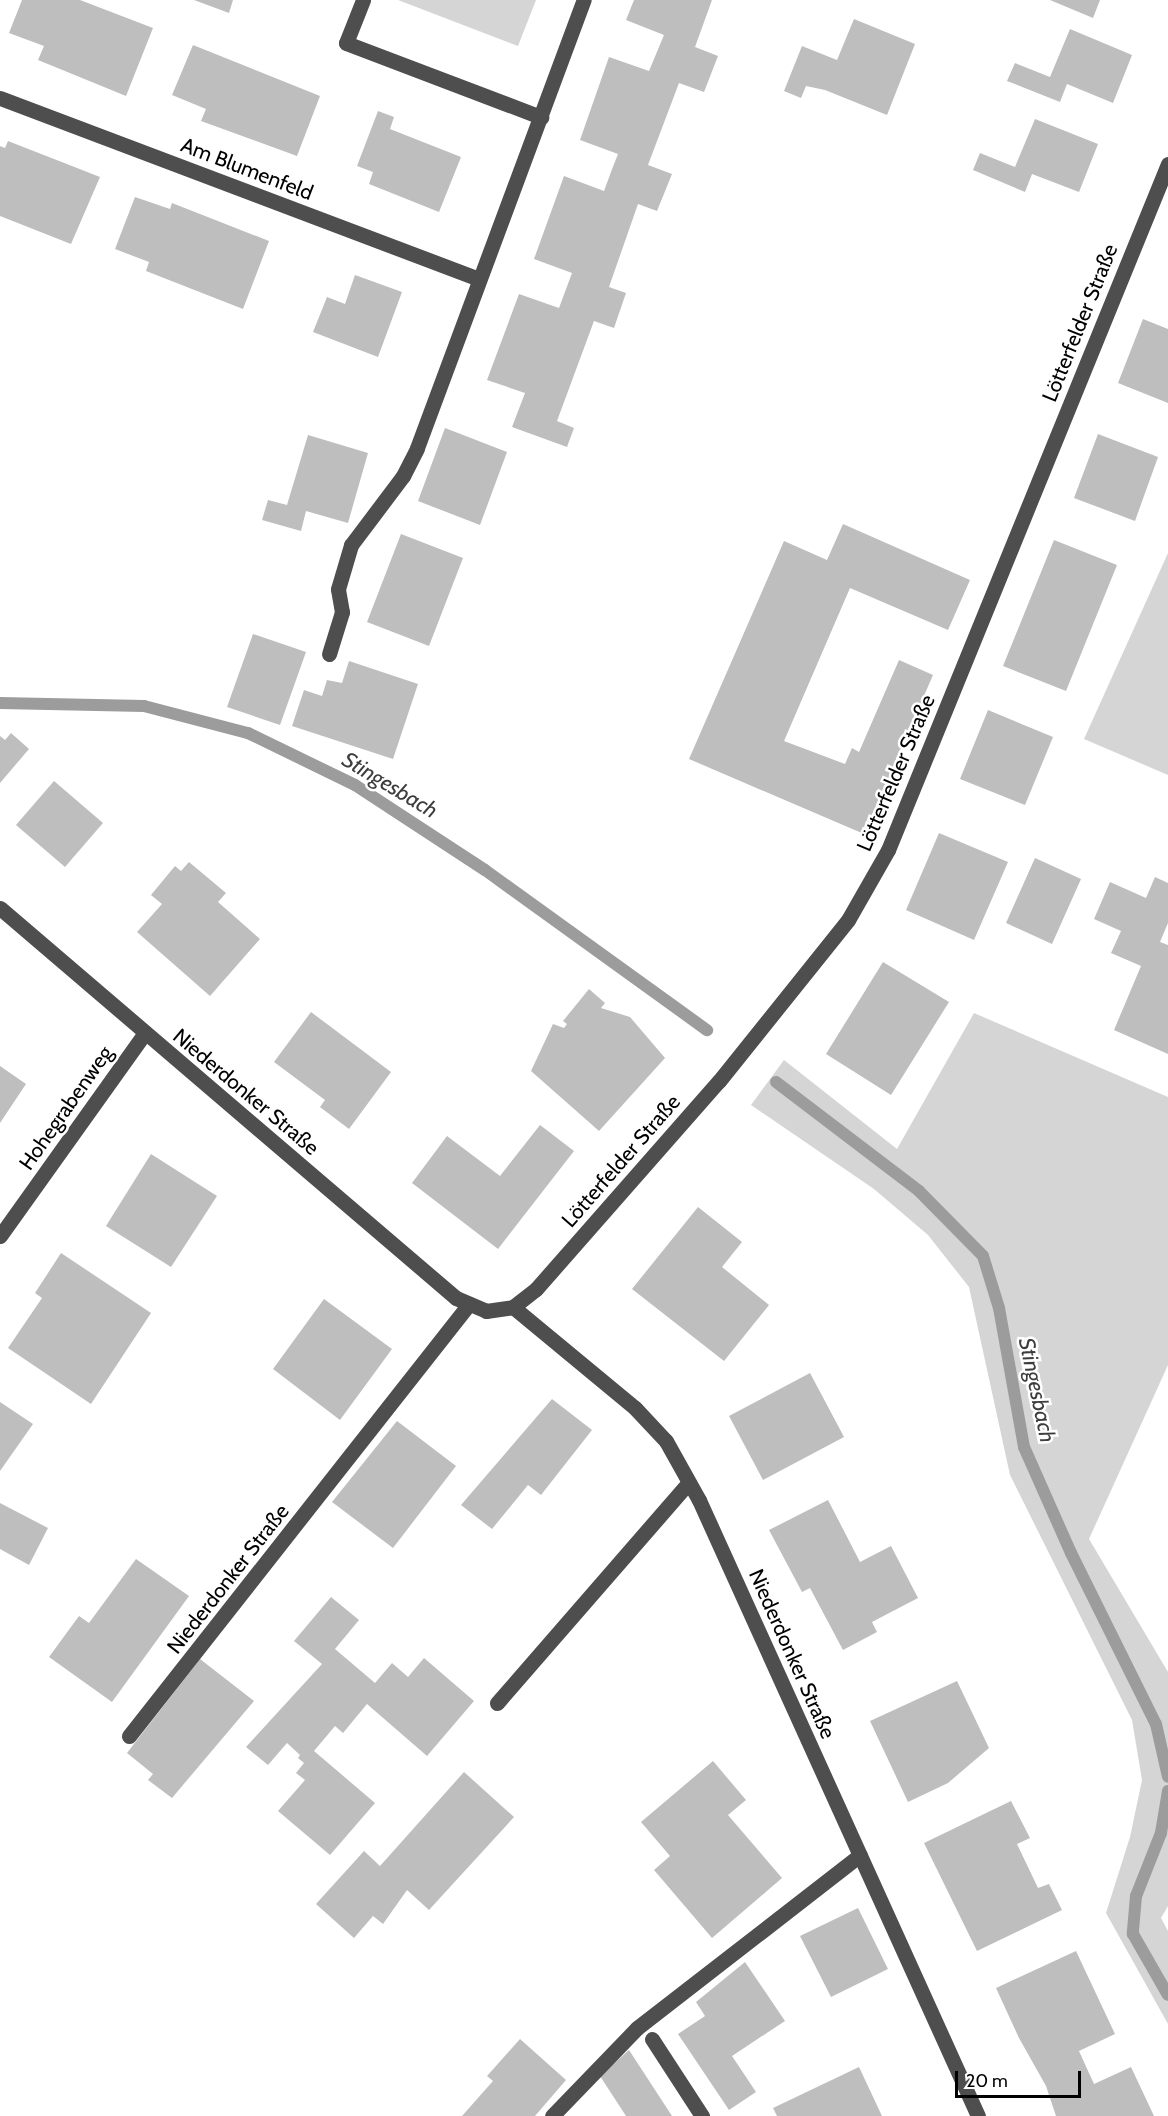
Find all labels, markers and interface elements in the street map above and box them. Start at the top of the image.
street label: Am Blumenfeld [177,132,317,206]
street label: Lötterfelder Straße [1037,241,1123,405]
street label: Lötterfelder Straße [852,691,940,855]
water label: Stingesbach [338,746,442,824]
street label: Niederdonker Straße [168,1024,324,1160]
street label: Hohegrabenweg [14,1041,118,1175]
street label: Lötterfelder Straße [556,1089,686,1233]
water label: Stingesbach [1013,1335,1061,1445]
street label: Niederdonker Straße [162,1499,294,1659]
street label: Niederdonker Straße [743,1565,841,1743]
scale bar [958,2059,1084,2097]
text: 20 m [966,2070,1008,2092]

